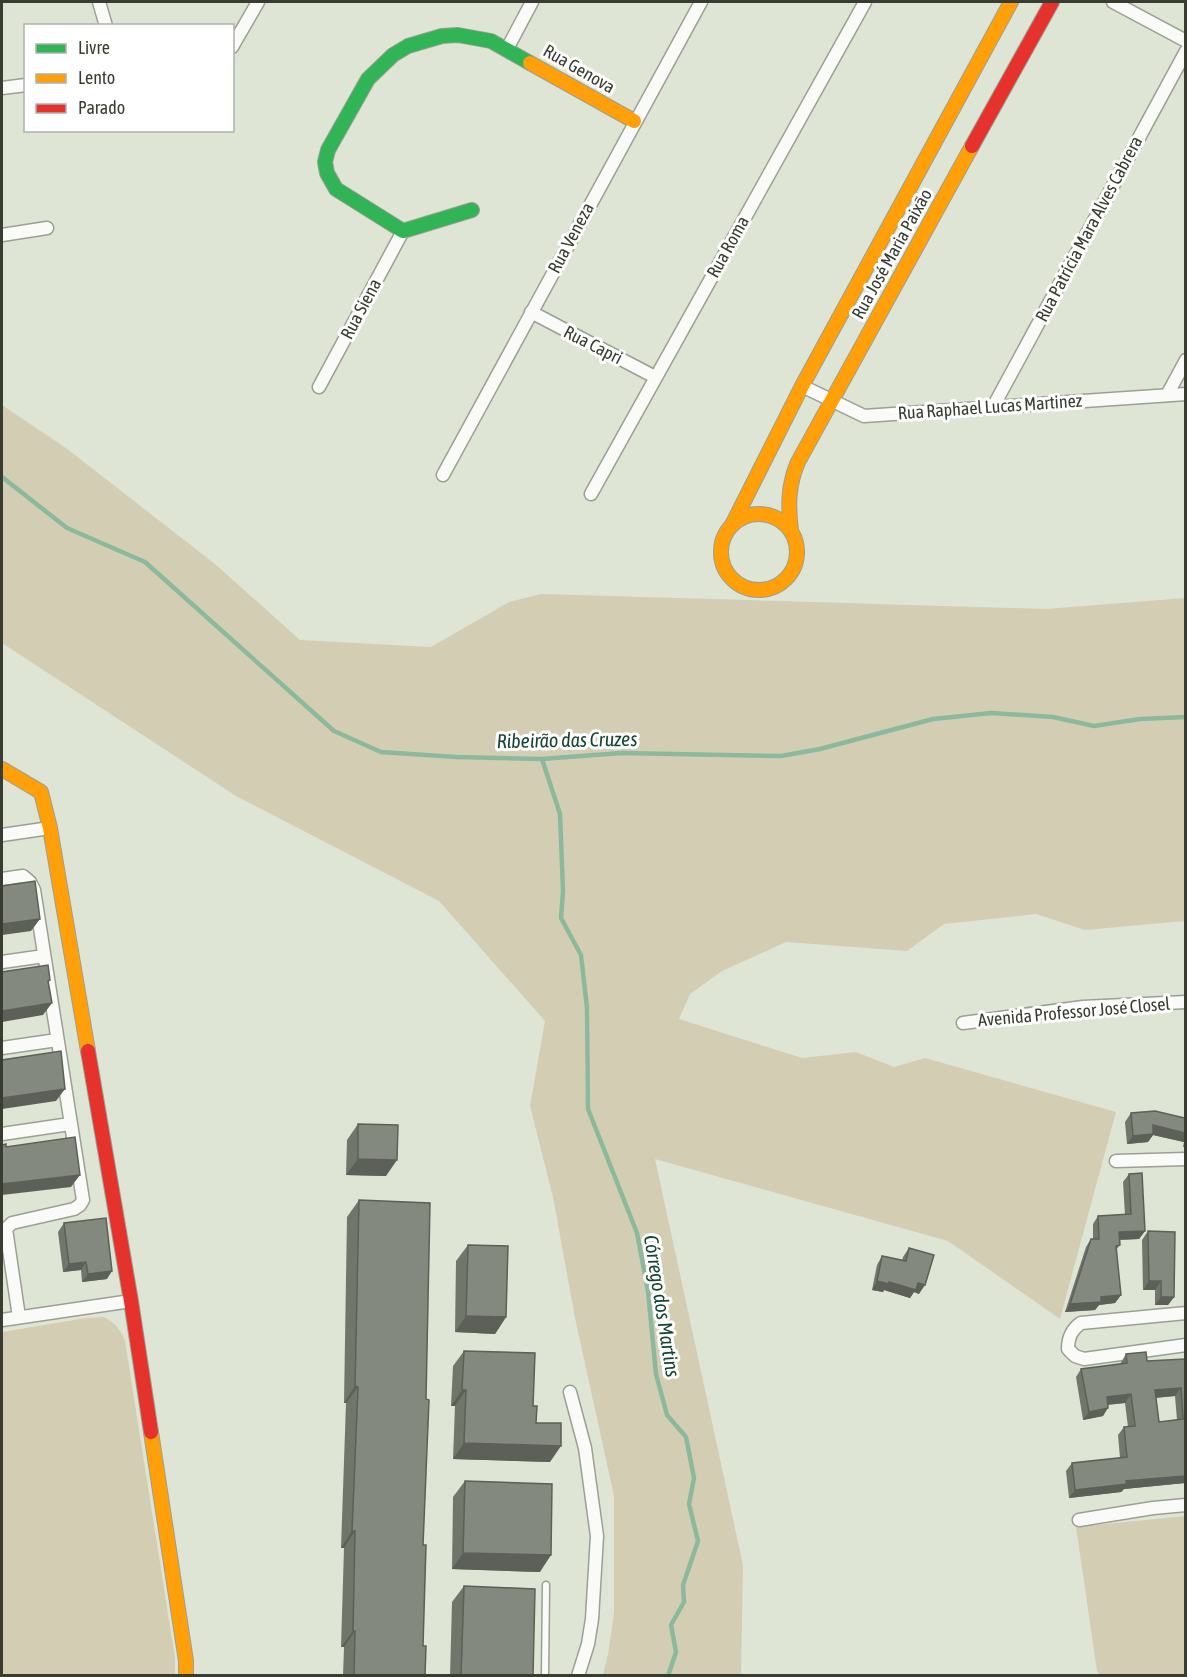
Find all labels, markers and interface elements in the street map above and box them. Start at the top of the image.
legend [24,24,234,132]
text: Livre [78,37,110,58]
street label: Rua Genova [540,40,619,97]
text: Lento [78,67,115,88]
text: Parado [78,97,125,118]
street label: Rua Patrícia Mara Alves Cabrera [1031,132,1146,325]
street label: Rua José Maria Paixão [847,185,936,322]
street label: Rua Veneza [543,199,598,277]
street label: Rua Roma [702,212,753,281]
street label: Rua Siena [336,275,385,343]
street label: Rua Capri [560,321,626,368]
street label: Rua Raphael Lucas Martinez [897,390,1083,423]
water label: Ribeirão das Cruzes [496,727,638,752]
street label: Avenida Professor José Closel [977,993,1171,1030]
water label: Córrego dos Martins [640,1233,685,1379]

